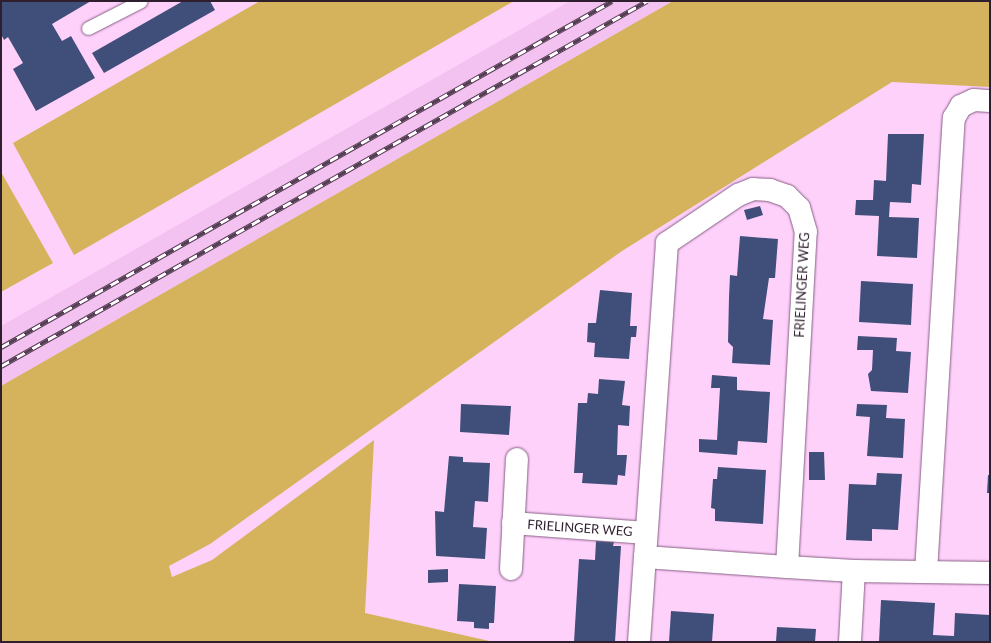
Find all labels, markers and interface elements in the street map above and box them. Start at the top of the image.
street label: FRIELINGER WEG [791,232,813,338]
street label: FRIELINGER WEG [527,517,633,539]

